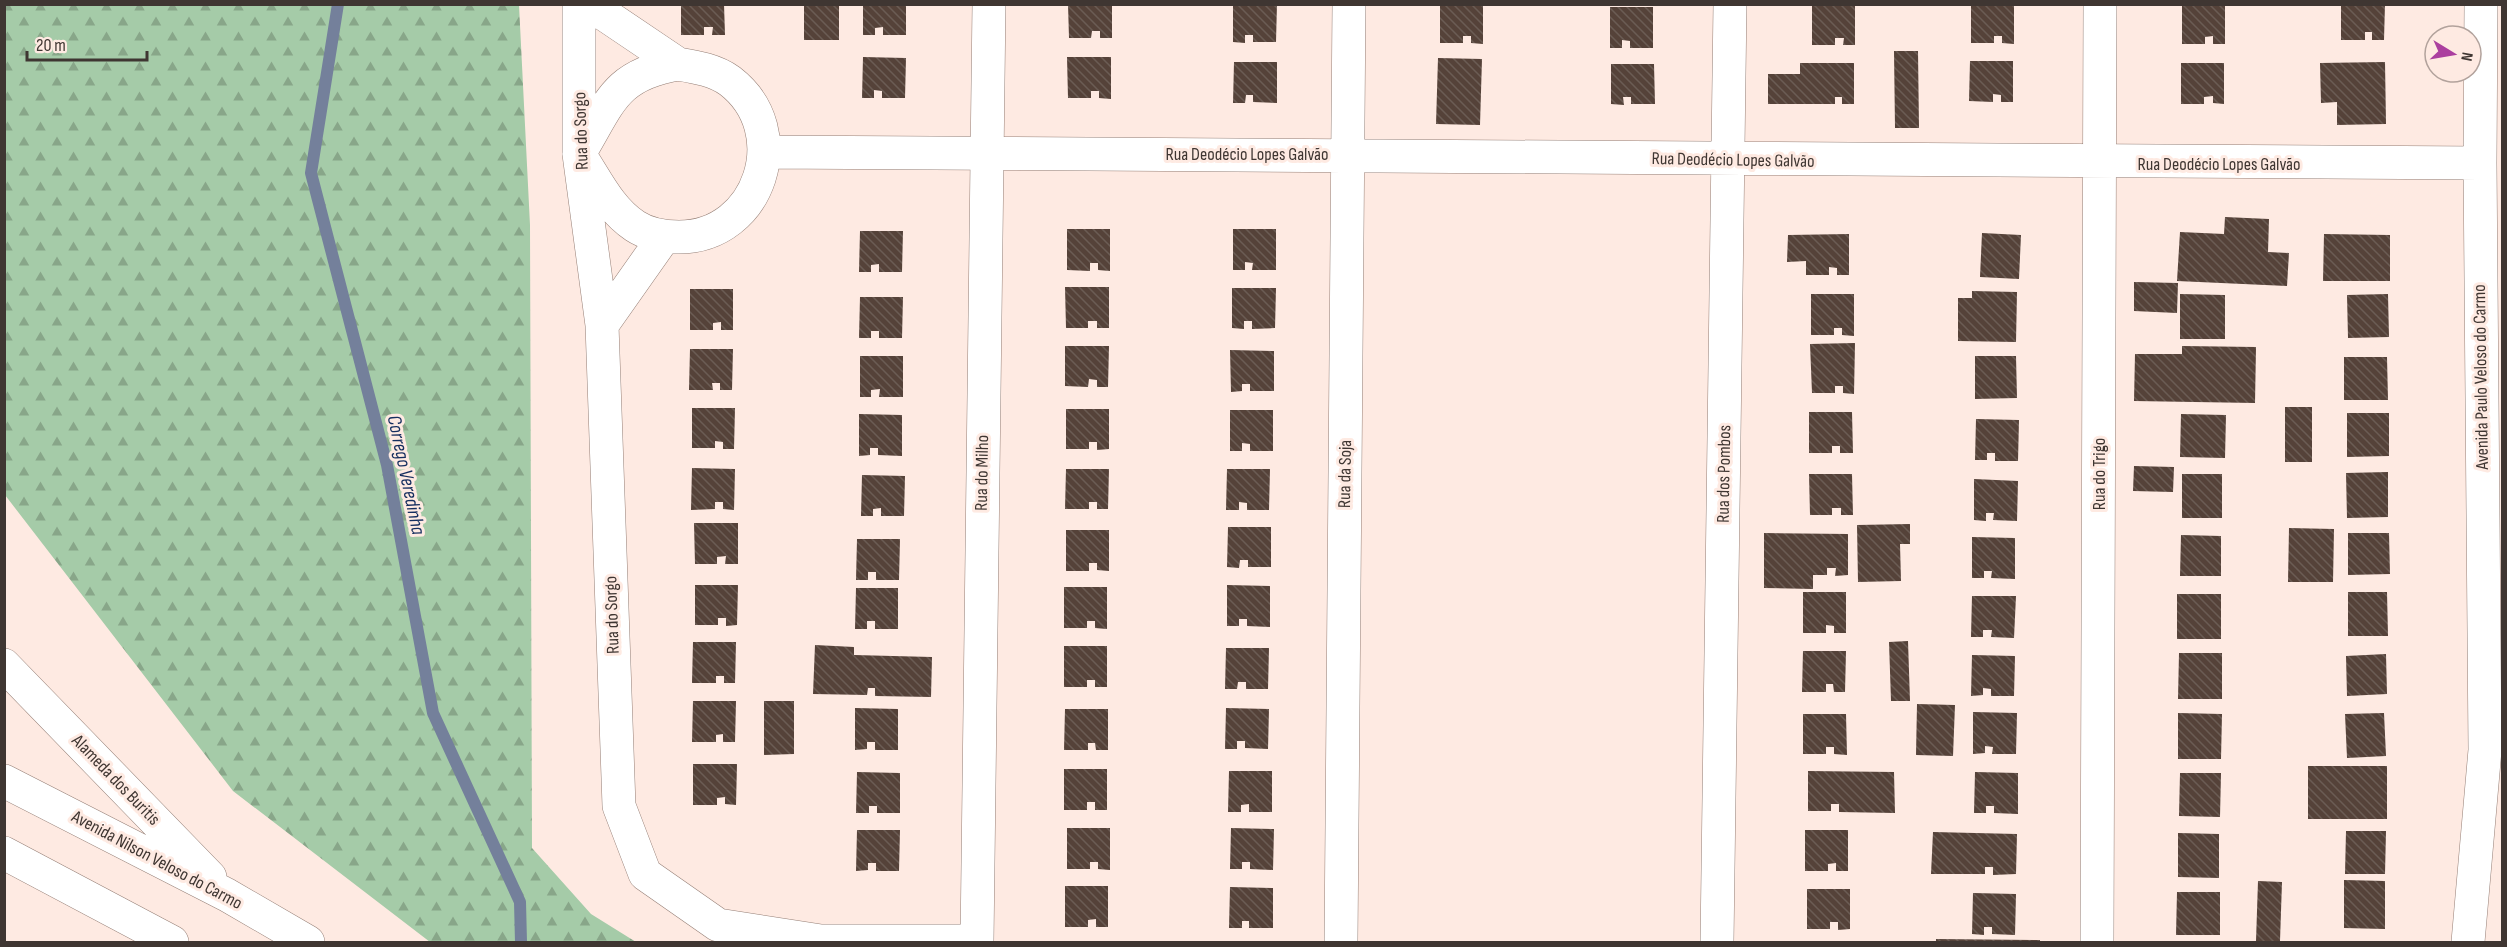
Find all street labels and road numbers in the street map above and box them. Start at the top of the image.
street label: Rua do Sorgo [569,92,593,170]
street label: Rua Deodécio Lopes Galvão [1165,144,1329,165]
street label: Rua Deodécio Lopes Galvão [1651,148,1815,172]
street label: Rua Deodécio Lopes Galvão [2137,154,2301,175]
street label: Avenida Paulo Veloso do Carmo [2469,284,2493,471]
street label: Rua dos Pombos [1713,425,1735,523]
street label: Rua do Milho [971,435,993,511]
street label: Rua do Trigo [2089,438,2110,510]
street label: Rua da Soja [1334,440,1356,508]
street label: Rua do Sorgo [600,576,624,654]
street label: Alameda dos Buritis [67,730,165,830]
street label: Avenida Nilson Veloso do Carmo [67,806,246,914]

